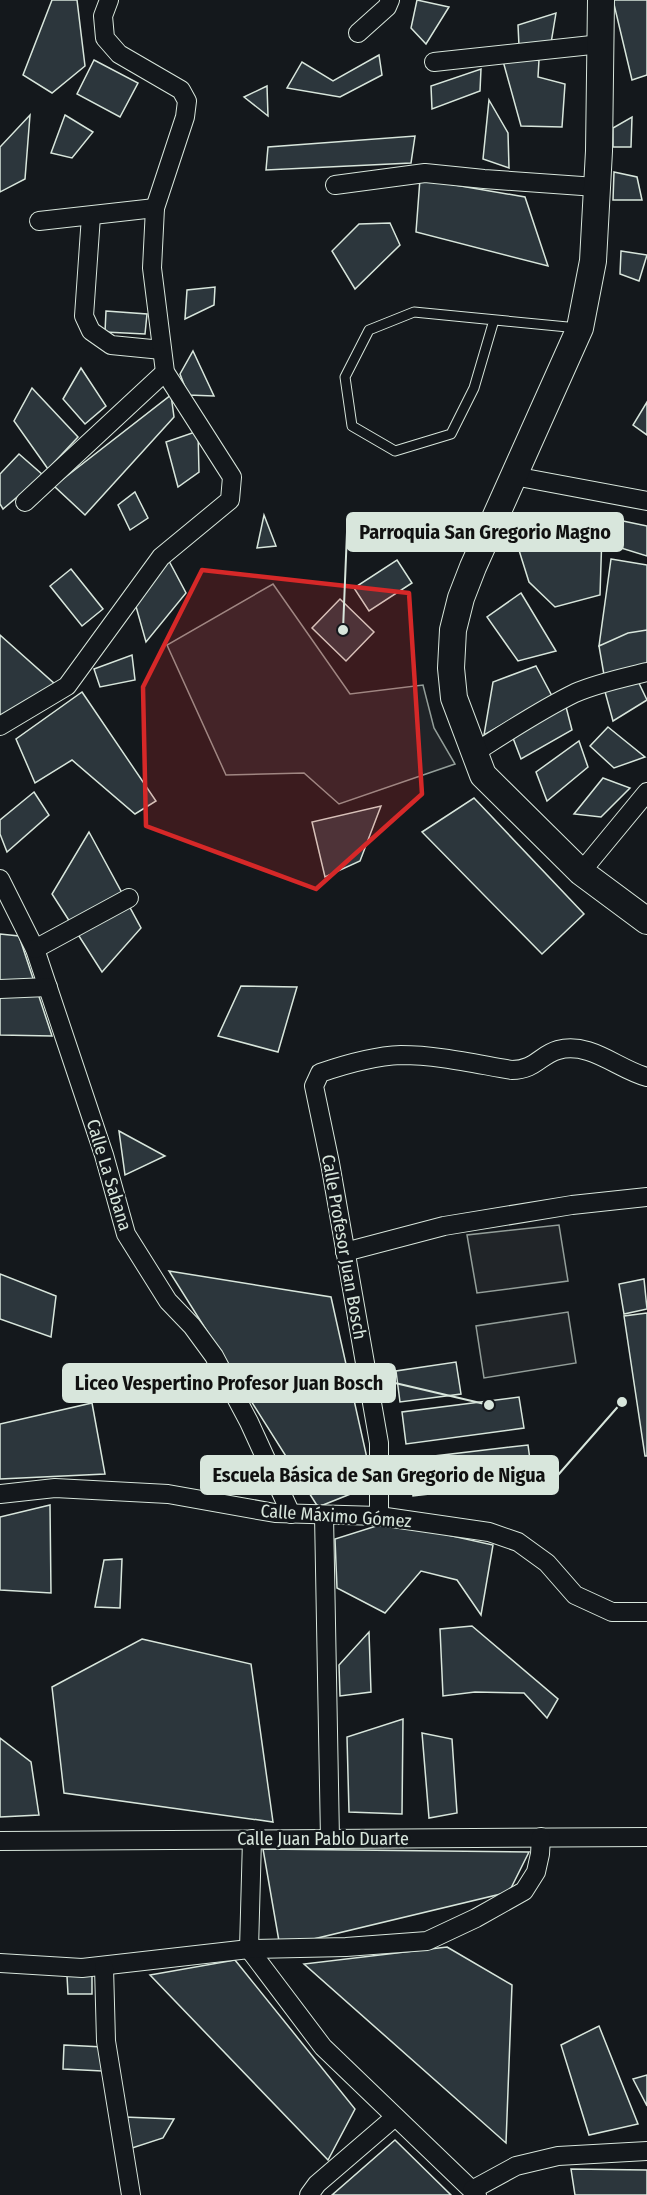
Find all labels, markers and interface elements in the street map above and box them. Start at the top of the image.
callout: Parroquia San Gregorio Magno [347,513,623,551]
text: Parroquia San Gregorio Magno [359,520,611,544]
street label: Calle La Sabana [82,1117,136,1234]
street label: Calle Profesor Juan Bosch [317,1153,371,1341]
callout: Liceo Vespertino Profesor Juan Bosch [63,1364,395,1402]
text: Liceo Vespertino Profesor Juan Bosch [75,1371,383,1395]
callout: Escuela Básica de San Gregorio de Nigua [201,1456,558,1494]
text: Escuela Básica de San Gregorio de Nigua [212,1463,546,1487]
street label: Calle Máximo Gómez [260,1500,412,1532]
street label: Calle Juan Pablo Duarte [237,1828,409,1850]

